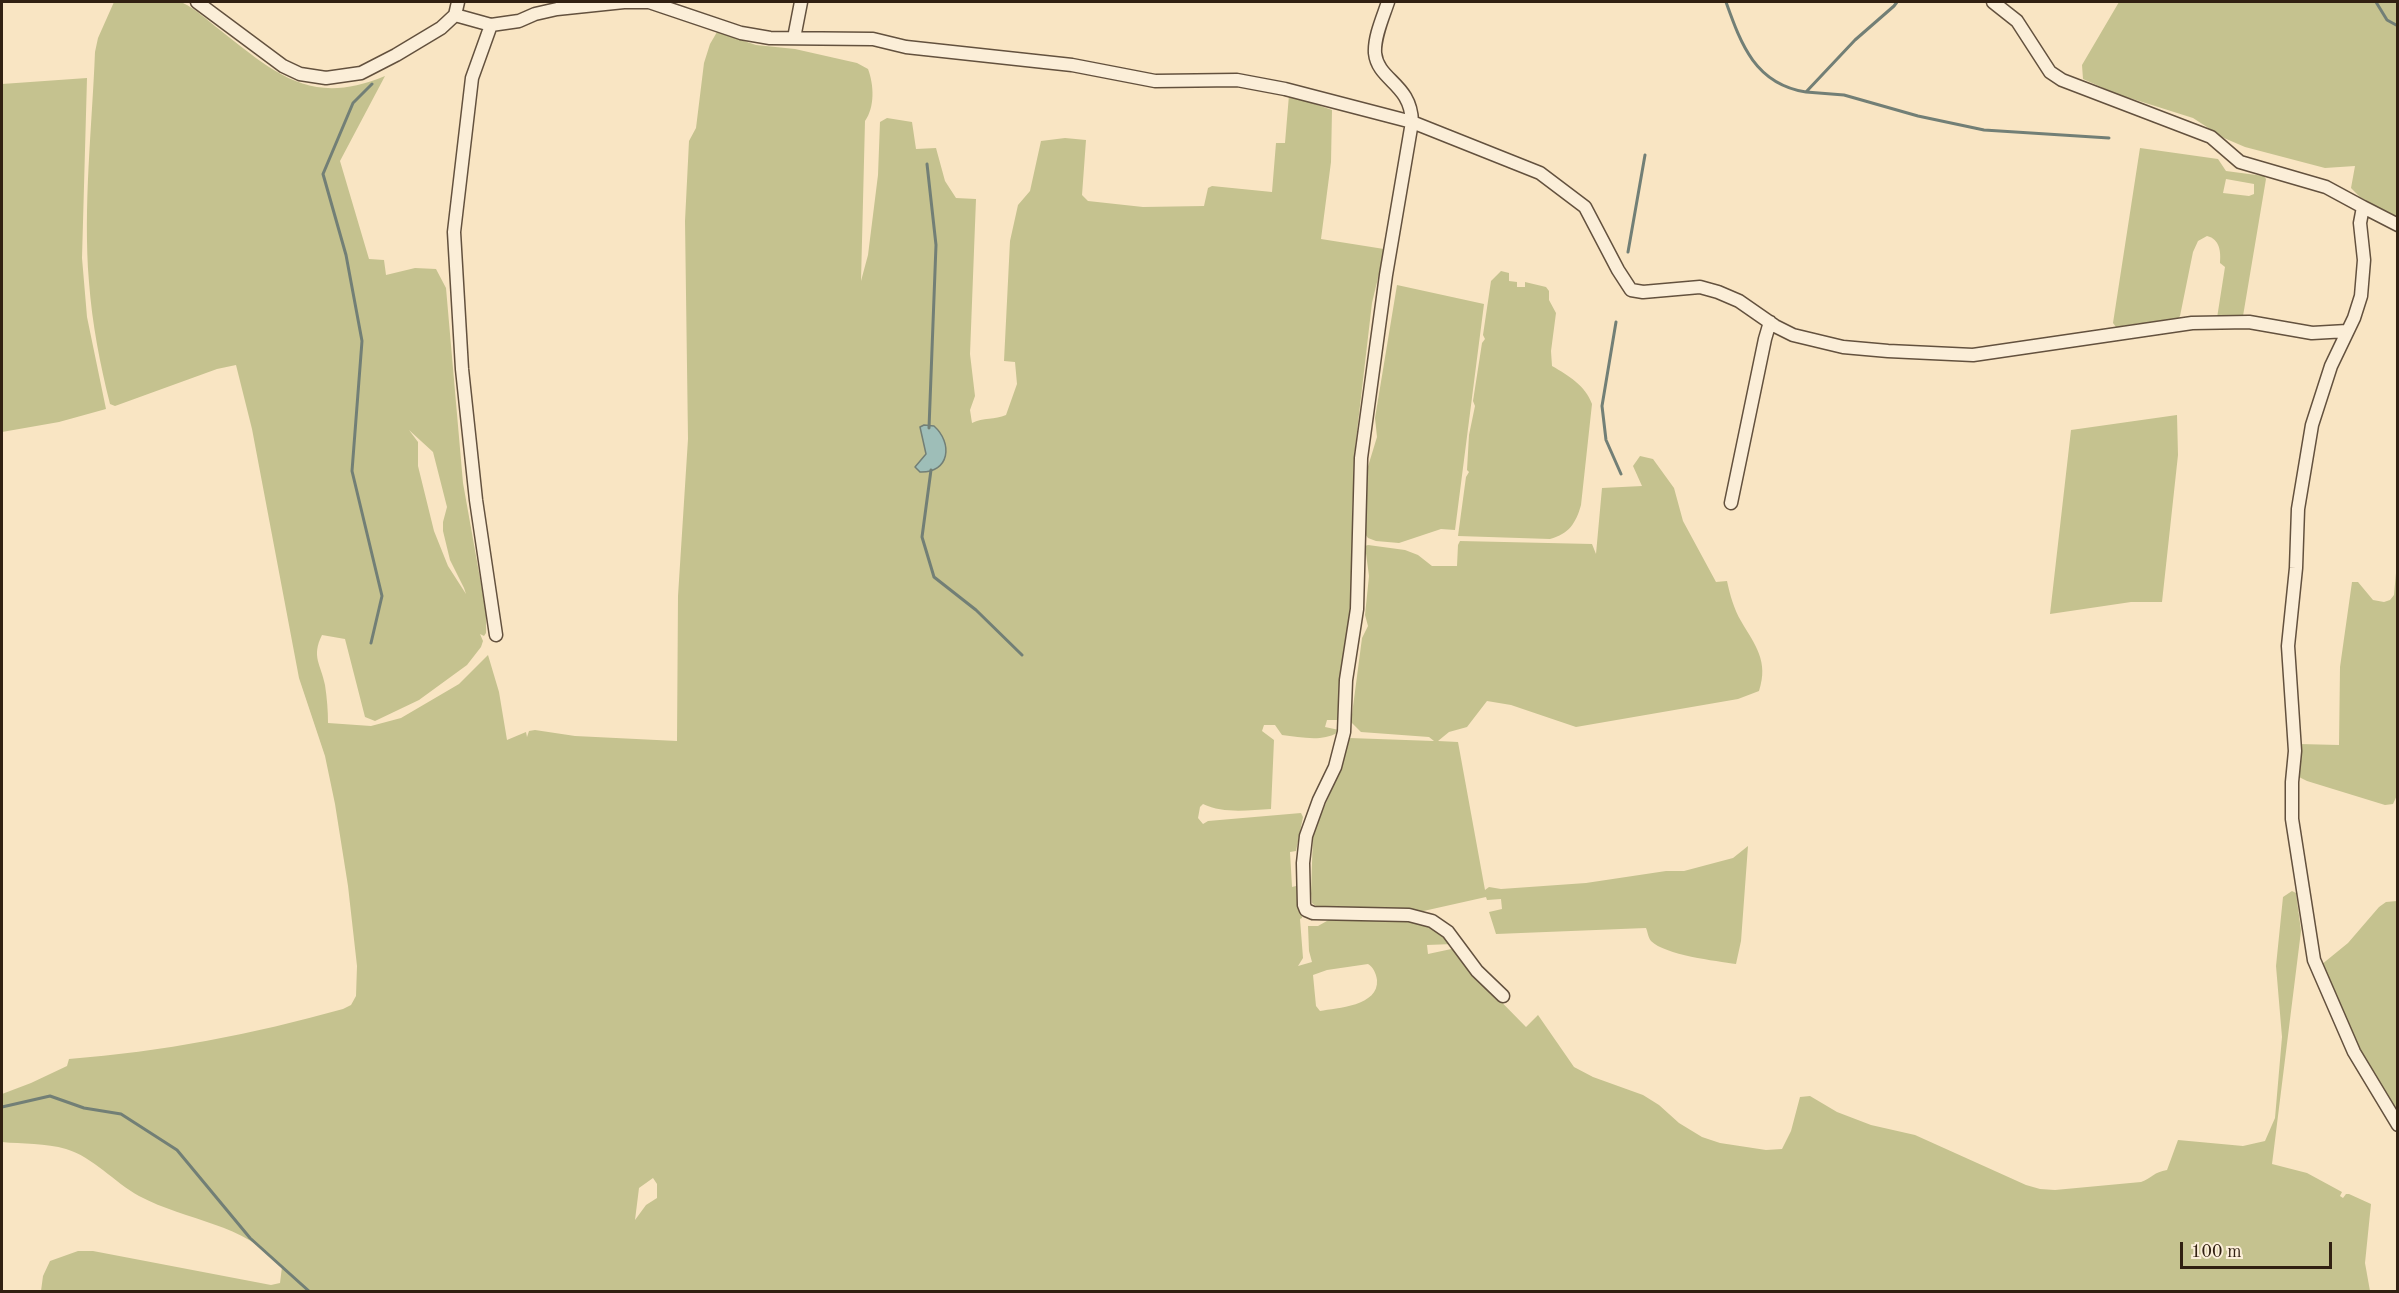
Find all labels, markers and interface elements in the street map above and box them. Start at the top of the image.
scale bar [2183,1230,2334,1268]
text: 100 m [2191,1243,2242,1261]

